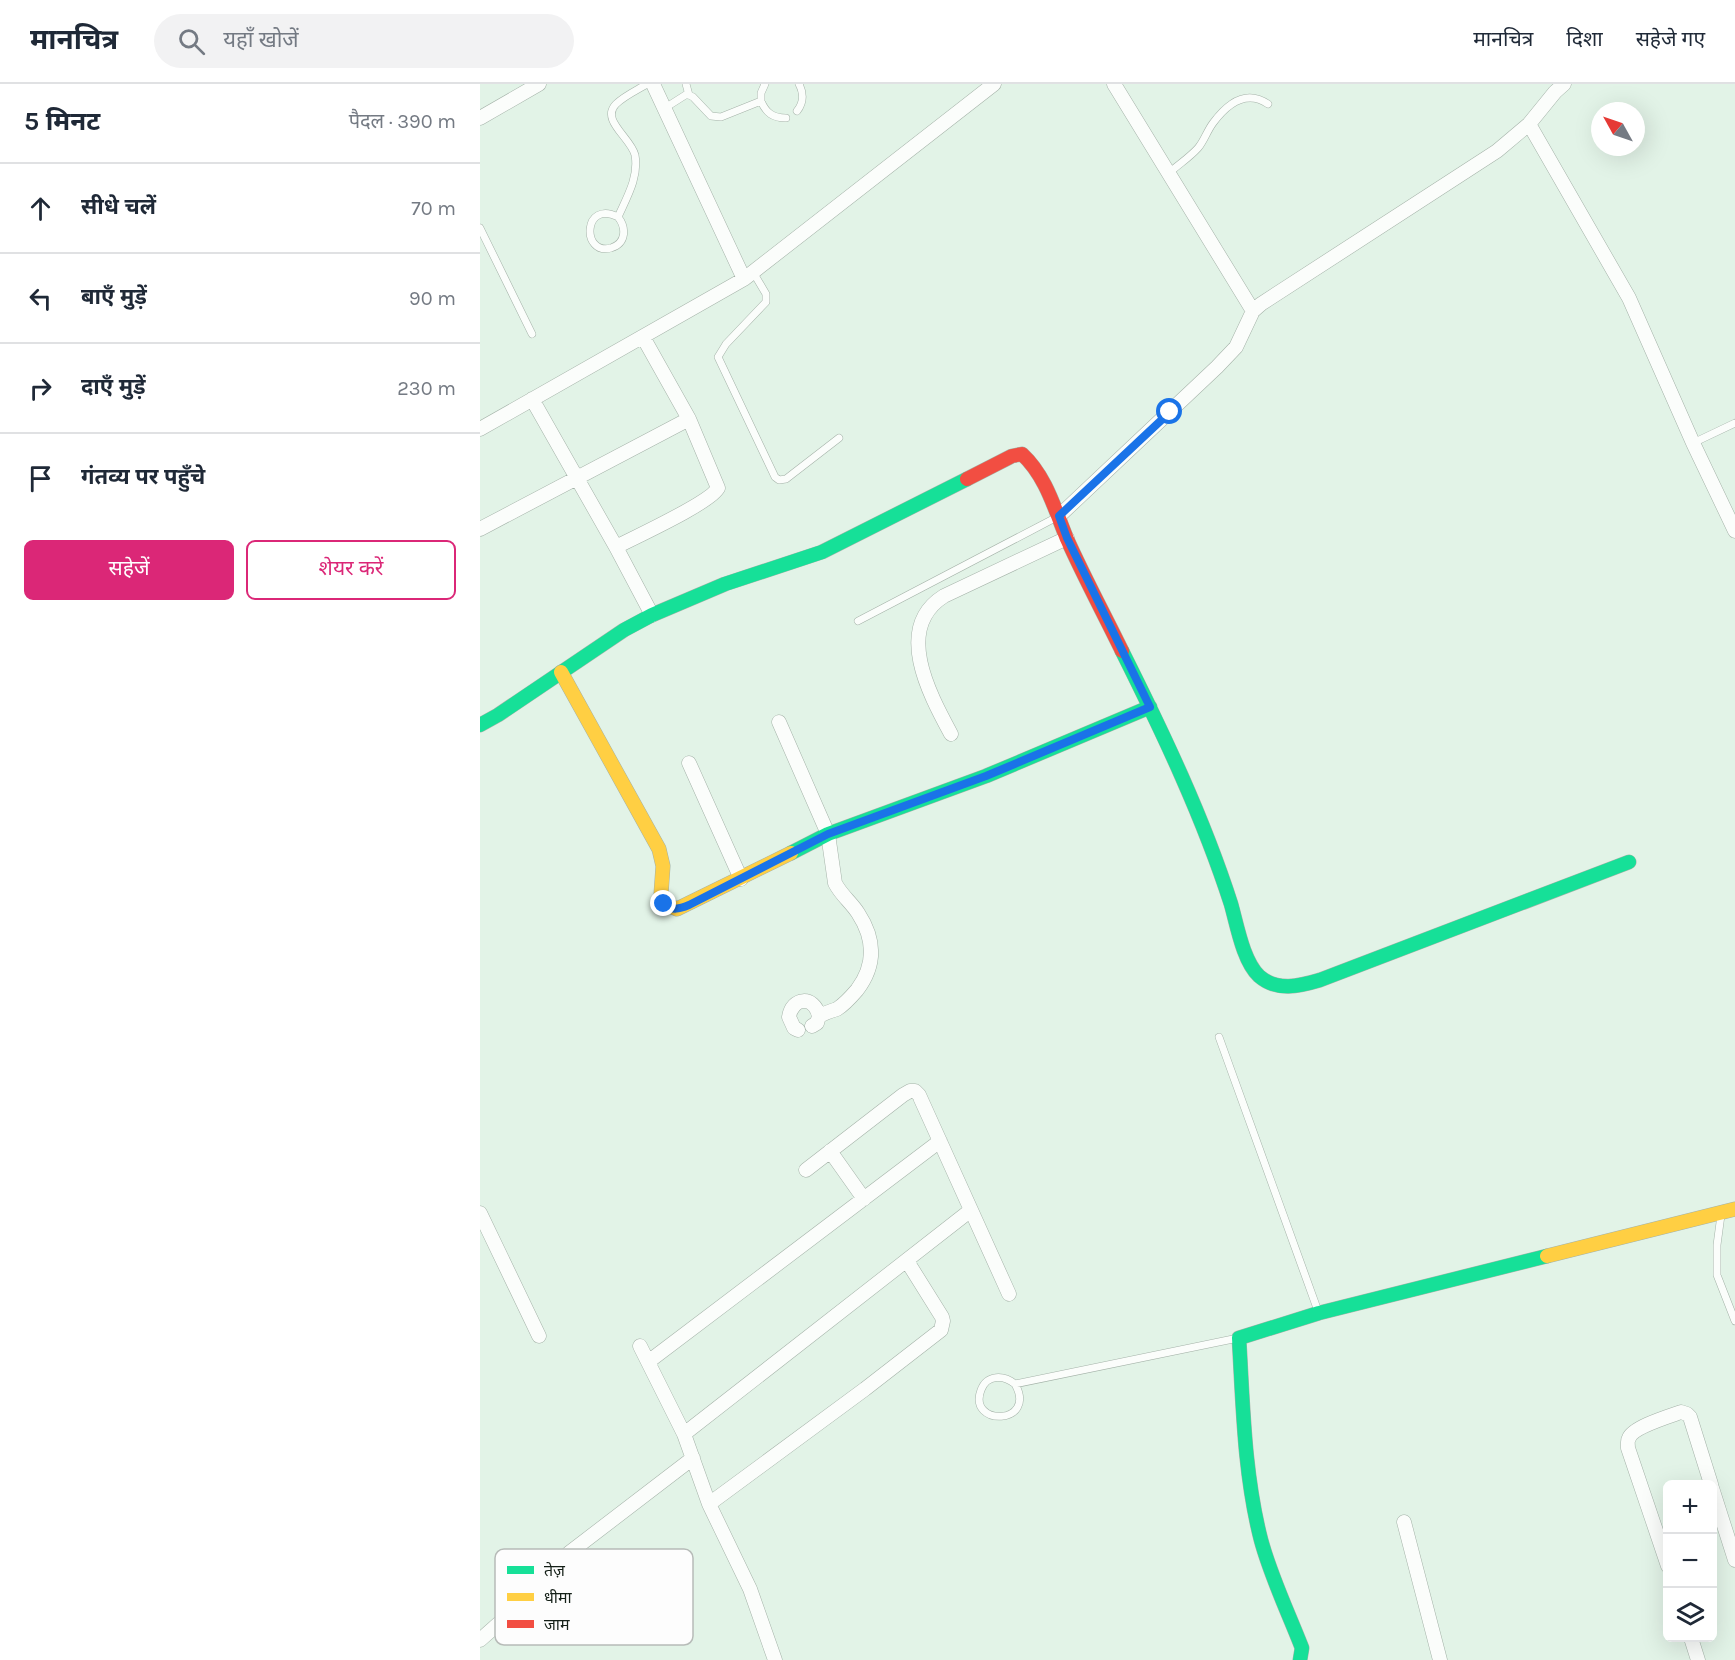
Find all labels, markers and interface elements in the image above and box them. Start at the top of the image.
search box [154,14,574,68]
text: मानचित्र [30,23,118,56]
icon: search [175,25,208,58]
text: यहाँ खोजें [223,27,299,53]
text: मानचित्र [1473,27,1533,51]
text: दिशा [1566,27,1603,51]
text: सहेजे गए [1636,27,1705,51]
north arrow [1591,102,1645,156]
text: 5 मिनट [24,106,100,137]
text: पैदल · 390 m [349,110,456,133]
icon: ahead [24,192,57,225]
text: सीधे चलें [81,194,156,220]
text: 70 m [411,197,456,220]
icon: left [24,282,57,315]
text: बाएँ मुड़ें [81,284,147,310]
text: 90 m [409,287,456,310]
icon: right [24,372,57,405]
text: दाएँ मुड़ें [81,374,146,400]
text: 230 m [397,377,456,400]
route start [1156,398,1182,424]
icon: arrive [24,462,57,495]
text: गंतव्य पर पहुँचे [81,464,205,490]
button: सहेजें [24,540,234,600]
button: शेयर करें [246,540,456,600]
route end [650,890,676,916]
map controls [1663,1480,1717,1642]
button: + [1663,1480,1717,1534]
button: − [1663,1534,1717,1588]
legend [495,1549,693,1645]
text: तेज़ [544,1561,566,1580]
text: धीमा [544,1588,573,1607]
button: layers [1663,1588,1717,1642]
text: जाम [544,1615,570,1634]

